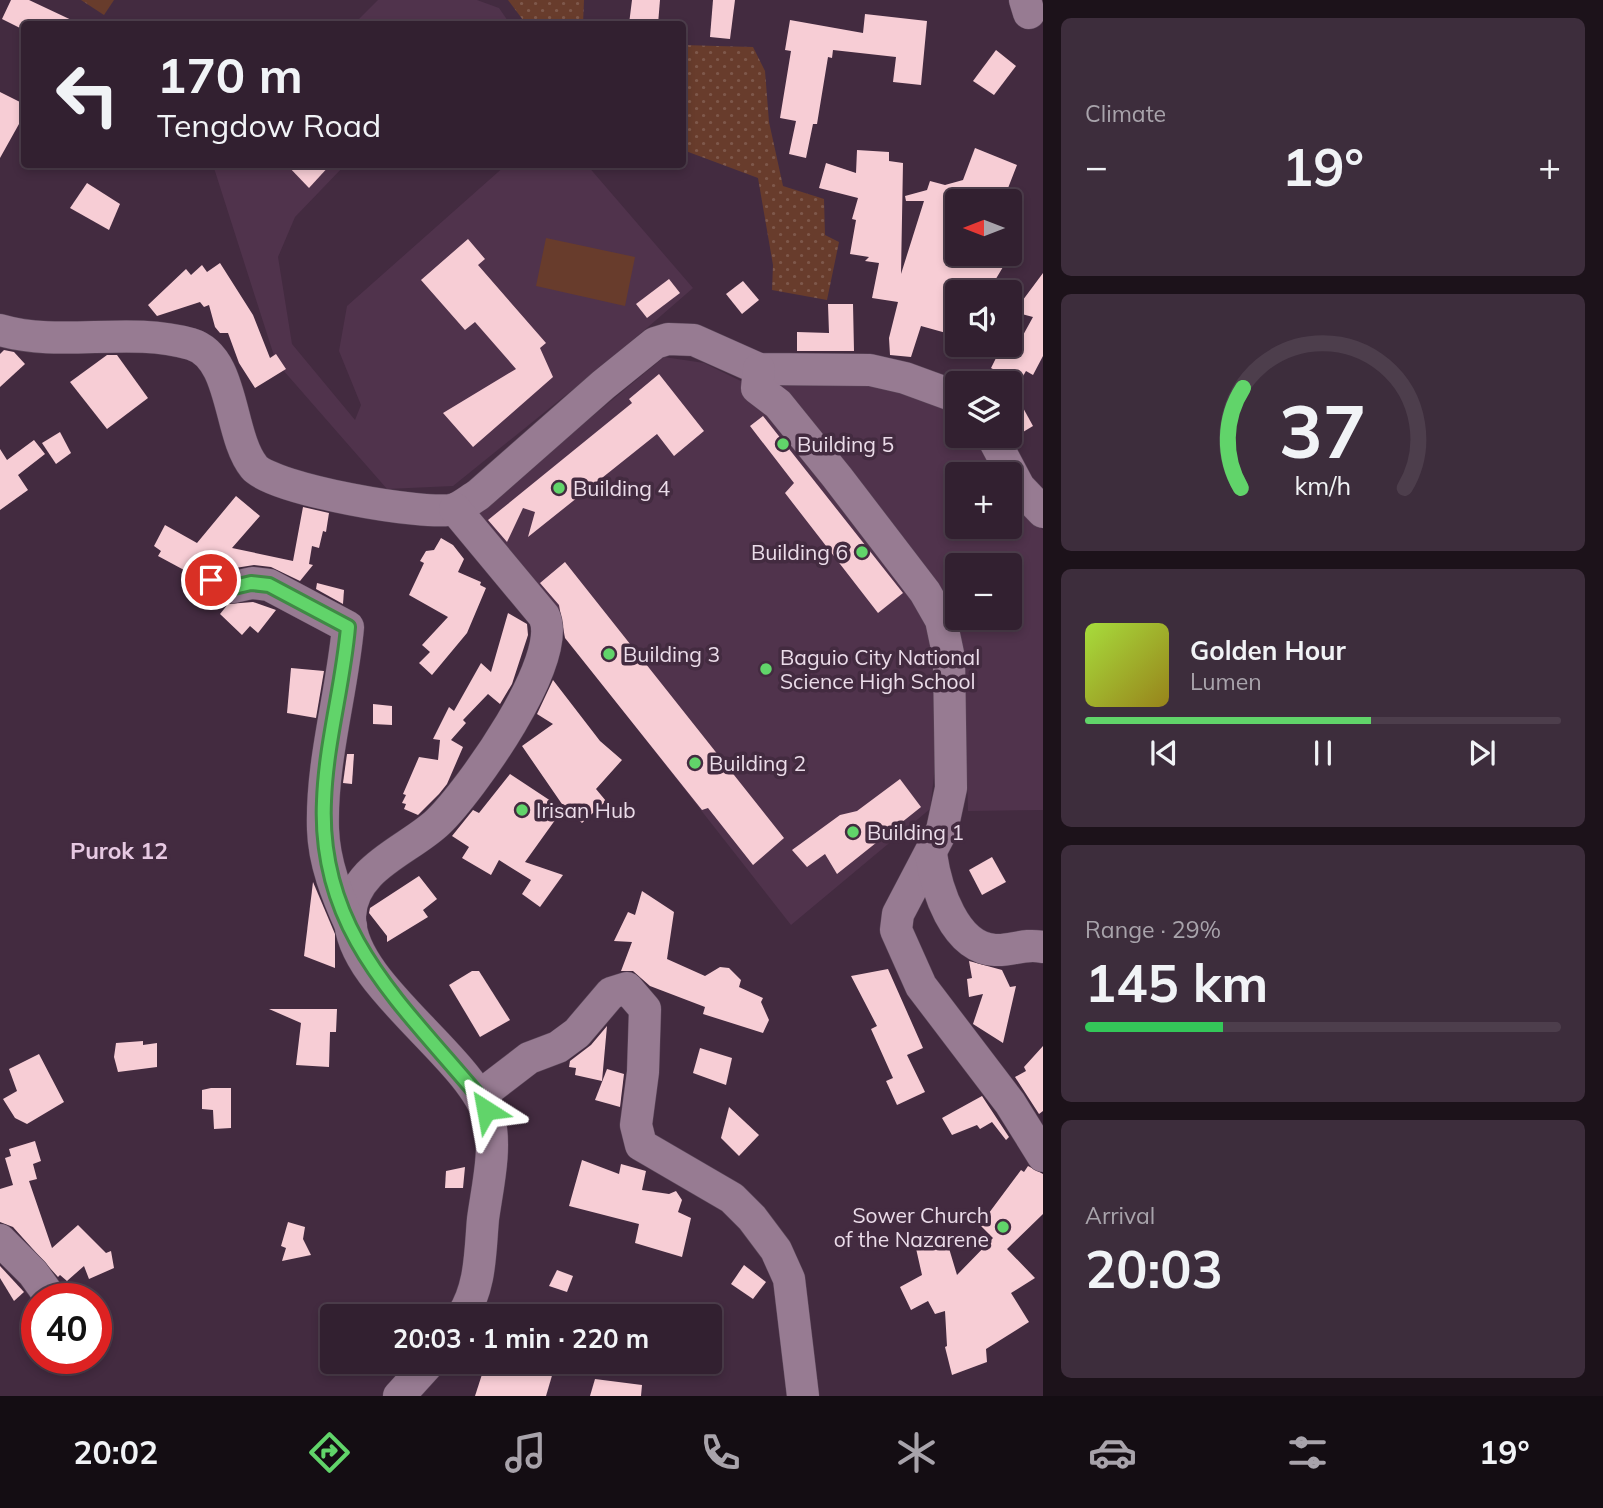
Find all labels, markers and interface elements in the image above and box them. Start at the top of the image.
text: 170 m [157,44,303,105]
icon: left [42,49,133,140]
text: Climate [1085,99,1166,128]
text: Tengdow Road [157,105,381,145]
text: 19° [1282,134,1364,199]
text: − [1085,142,1108,190]
text: + [1538,142,1561,190]
north arrow [945,189,1022,266]
map controls [945,189,1022,630]
button: sound [945,280,1022,357]
button: layers [945,371,1022,448]
text: 37 [1279,386,1367,477]
place label: Building 5 [797,431,894,457]
marker: Building 5 [775,436,791,452]
button: + [945,462,1022,539]
text: km/h [1295,470,1351,501]
place label: Building 4 [573,475,670,501]
marker: Building 4 [551,480,567,496]
place label: Building 6 [751,539,848,565]
marker: Building 6 [854,544,870,560]
pin [181,550,241,610]
button: − [945,553,1022,630]
icon: arrive [192,561,230,599]
text: Golden Hour [1190,634,1346,667]
place label: Building 3 [623,641,720,667]
place label: Baguio City National Science High School [780,644,980,694]
marker: Building 3 [601,646,617,662]
marker: Baguio City National Science High School [758,661,774,677]
text: Lumen [1190,667,1262,696]
icon: previous [1145,734,1183,772]
icon: pause [1304,734,1342,772]
icon: next [1463,734,1501,772]
place label: Building 2 [709,750,806,776]
marker: Building 2 [687,755,703,771]
place label: Irisan Hub [536,797,636,823]
marker: Irisan Hub [514,802,530,818]
place label: Building 1 [867,819,964,845]
marker: Building 1 [845,824,861,840]
district label: Purok 12 [70,836,168,865]
text: Range · 29% [1085,915,1221,944]
text: 145 km [1085,950,1268,1015]
position arrow [449,1073,523,1147]
text: Arrival [1085,1201,1155,1230]
place label: Sower Church of the Nazarene [834,1202,989,1252]
marker: Sower Church of the Nazarene [995,1219,1011,1235]
text: 20:03 [1085,1236,1223,1301]
speed limit sign: 40 [21,1283,112,1374]
text: 20:03 · 1 min · 220 m [393,1322,649,1355]
icon: directions [305,1428,354,1477]
icon: music [501,1428,550,1477]
icon: phone [696,1428,745,1477]
icon: climate [892,1428,941,1477]
icon: car [1088,1428,1137,1477]
icon: filters [1283,1428,1332,1477]
text: 20:02 [73,1432,158,1472]
text: 19° [1479,1432,1530,1472]

